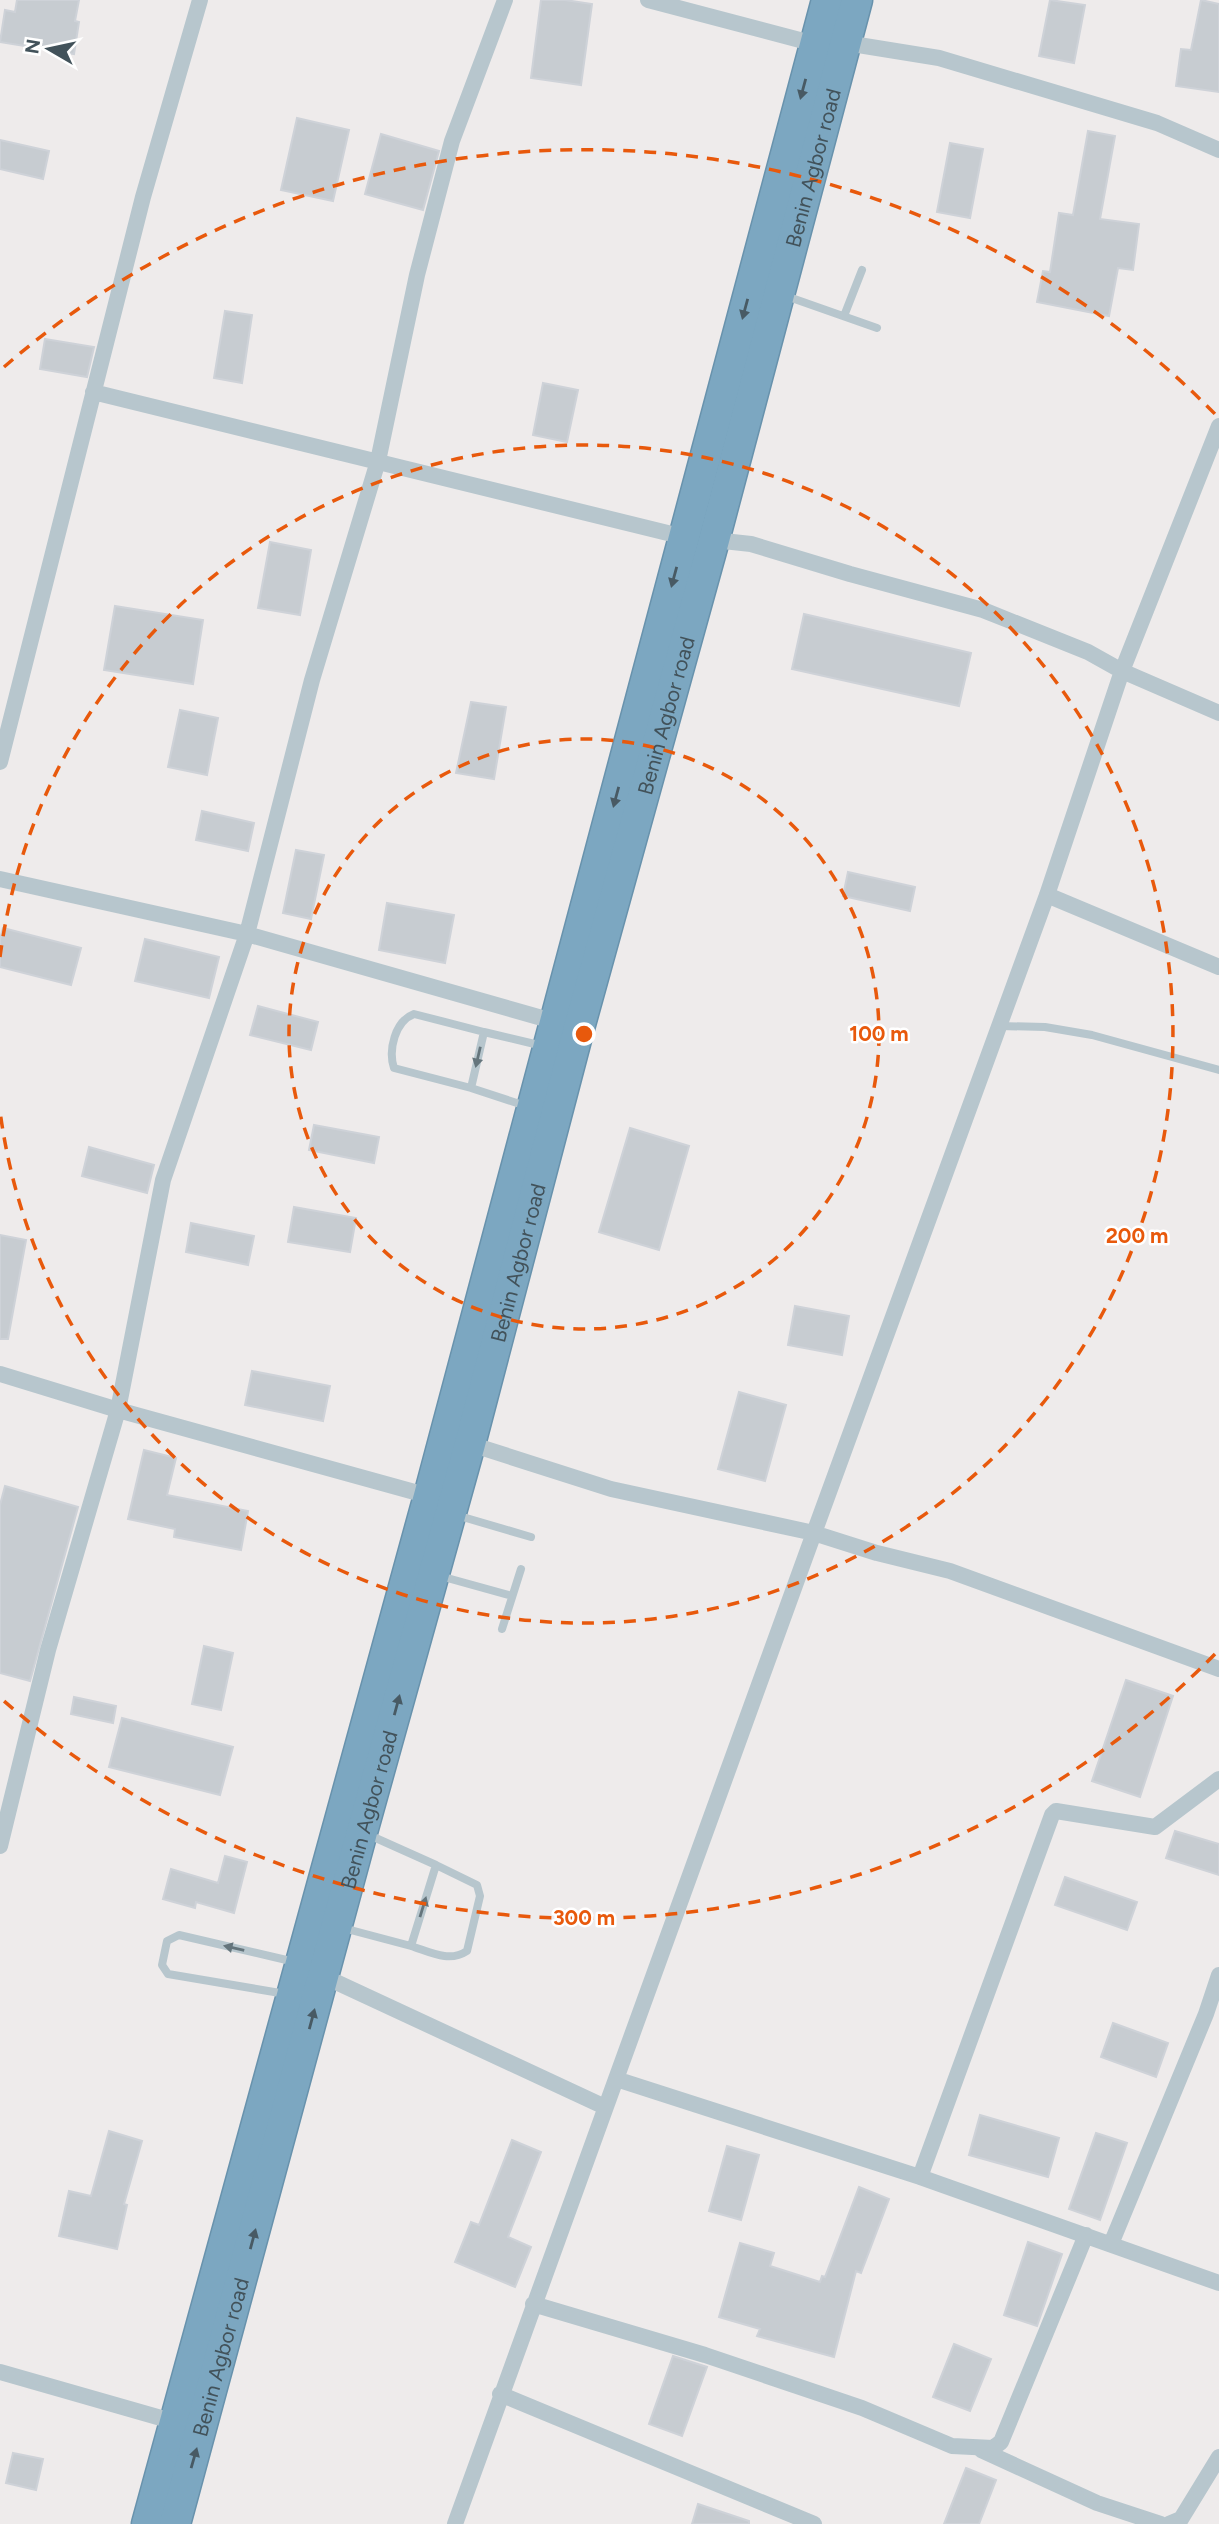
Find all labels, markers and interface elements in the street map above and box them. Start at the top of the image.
north arrow [14,14,84,84]
text: N [20,37,45,55]
one-way arrow [797,79,808,101]
street label: Benin Agbor road [780,86,846,250]
one-way arrow [739,299,750,321]
one-way arrow [668,566,679,588]
street label: Benin Agbor road [632,633,699,797]
one-way arrow [610,786,621,808]
text: 100 m [849,1021,909,1046]
centre of rings [572,1022,596,1046]
one-way arrow [472,1046,483,1068]
street label: Benin Agbor road [485,1181,550,1345]
text: 200 m [1106,1223,1168,1248]
one-way arrow [393,1694,403,1715]
street label: Benin Agbor road [335,1728,402,1892]
one-way arrow [418,1897,428,1918]
text: 300 m [553,1905,615,1930]
one-way arrow [223,1942,245,1953]
one-way arrow [307,2008,317,2029]
one-way arrow [248,2228,259,2250]
street label: Benin Agbor road [187,2275,254,2439]
one-way arrow [189,2447,200,2469]

